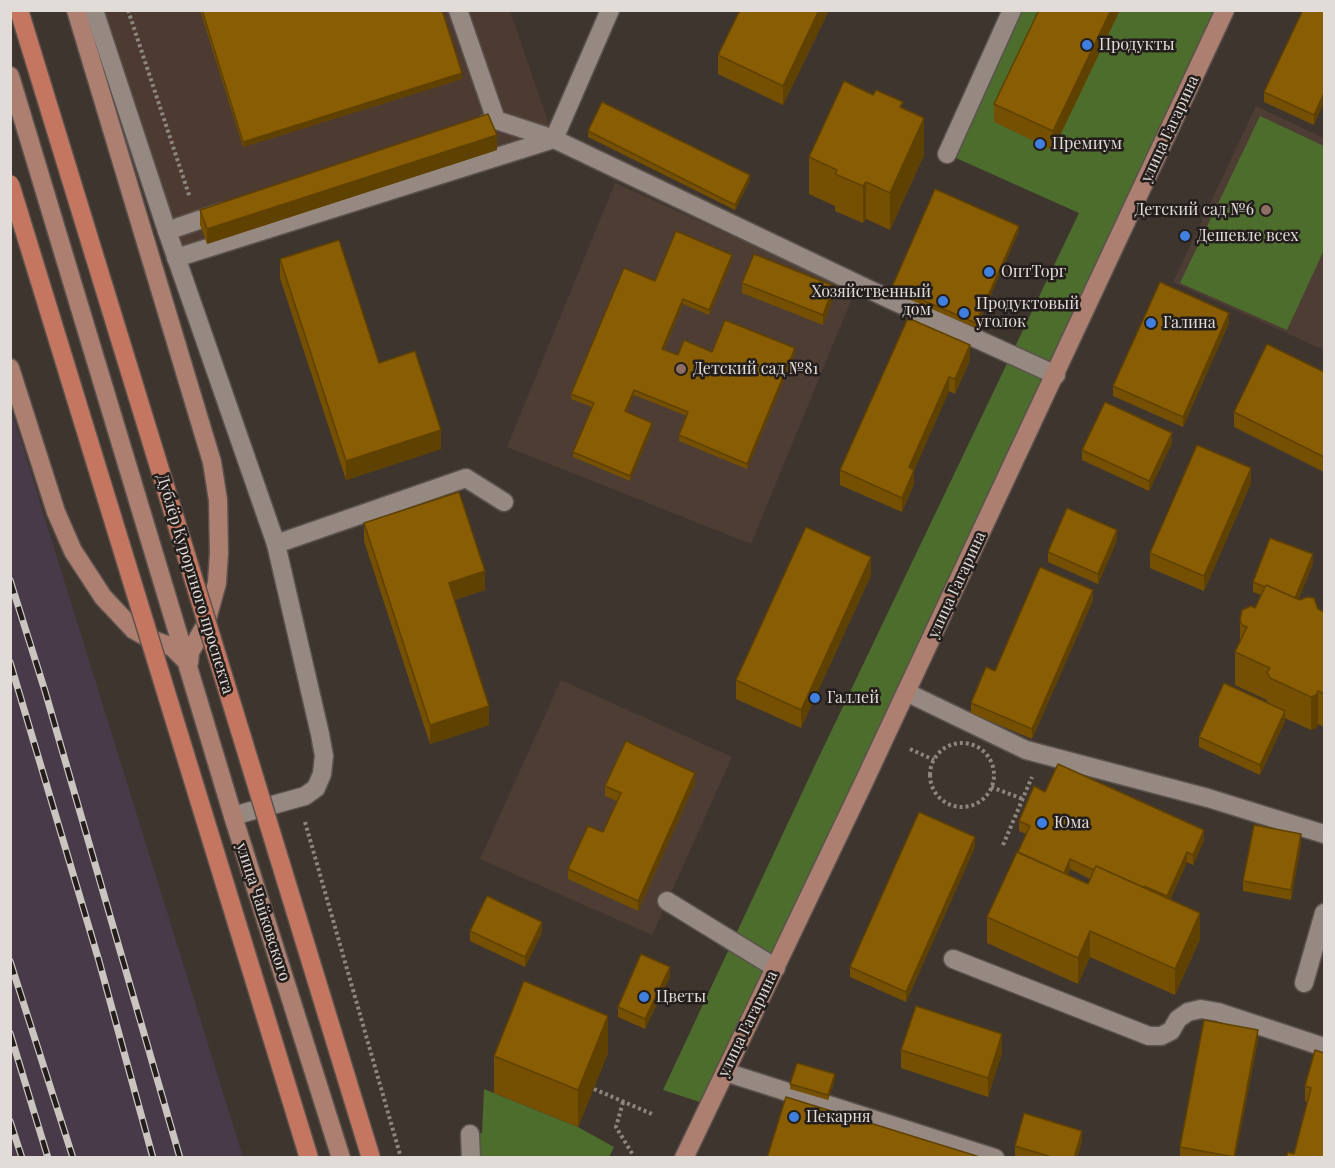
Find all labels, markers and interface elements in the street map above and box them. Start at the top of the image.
place label: Продукты [1099,35,1175,55]
marker: Продукты [1080,38,1094,52]
street label: улица Гагарина [1137,73,1203,185]
place label: Премиум [1052,134,1122,154]
marker: Премиум [1033,137,1047,151]
place label: Детский сад №6 [1134,200,1254,220]
marker: Детский сад №6 [1259,203,1273,217]
place label: Дешевле всех [1197,226,1299,246]
marker: Дешевле всех [1178,229,1192,243]
place label: ОптТорг [1001,262,1066,282]
marker: ОптТорг [982,265,996,279]
place label: Хозяйственный дом [812,282,931,320]
marker: Хозяйственный дом [936,294,950,308]
place label: Продуктовый уголок [976,294,1079,332]
marker: Продуктовый уголок [957,306,971,320]
place label: Галина [1163,313,1216,333]
marker: Галина [1144,316,1158,330]
place label: Детский сад №81 [693,359,819,379]
marker: Детский сад №81 [674,362,688,376]
street label: Дублёр Курортного проспекта [152,472,238,696]
street label: улица Гагарина [924,529,990,641]
place label: Галлей [827,688,879,708]
marker: Галлей [808,691,822,705]
place label: Юма [1054,813,1090,833]
marker: Юма [1035,816,1049,830]
street label: улица Чайковского [232,841,294,983]
street label: улица Гагарина [714,968,782,1080]
place label: Цветы [656,987,706,1007]
marker: Цветы [637,990,651,1004]
place label: Пекарня [806,1107,871,1127]
marker: Пекарня [787,1110,801,1124]

